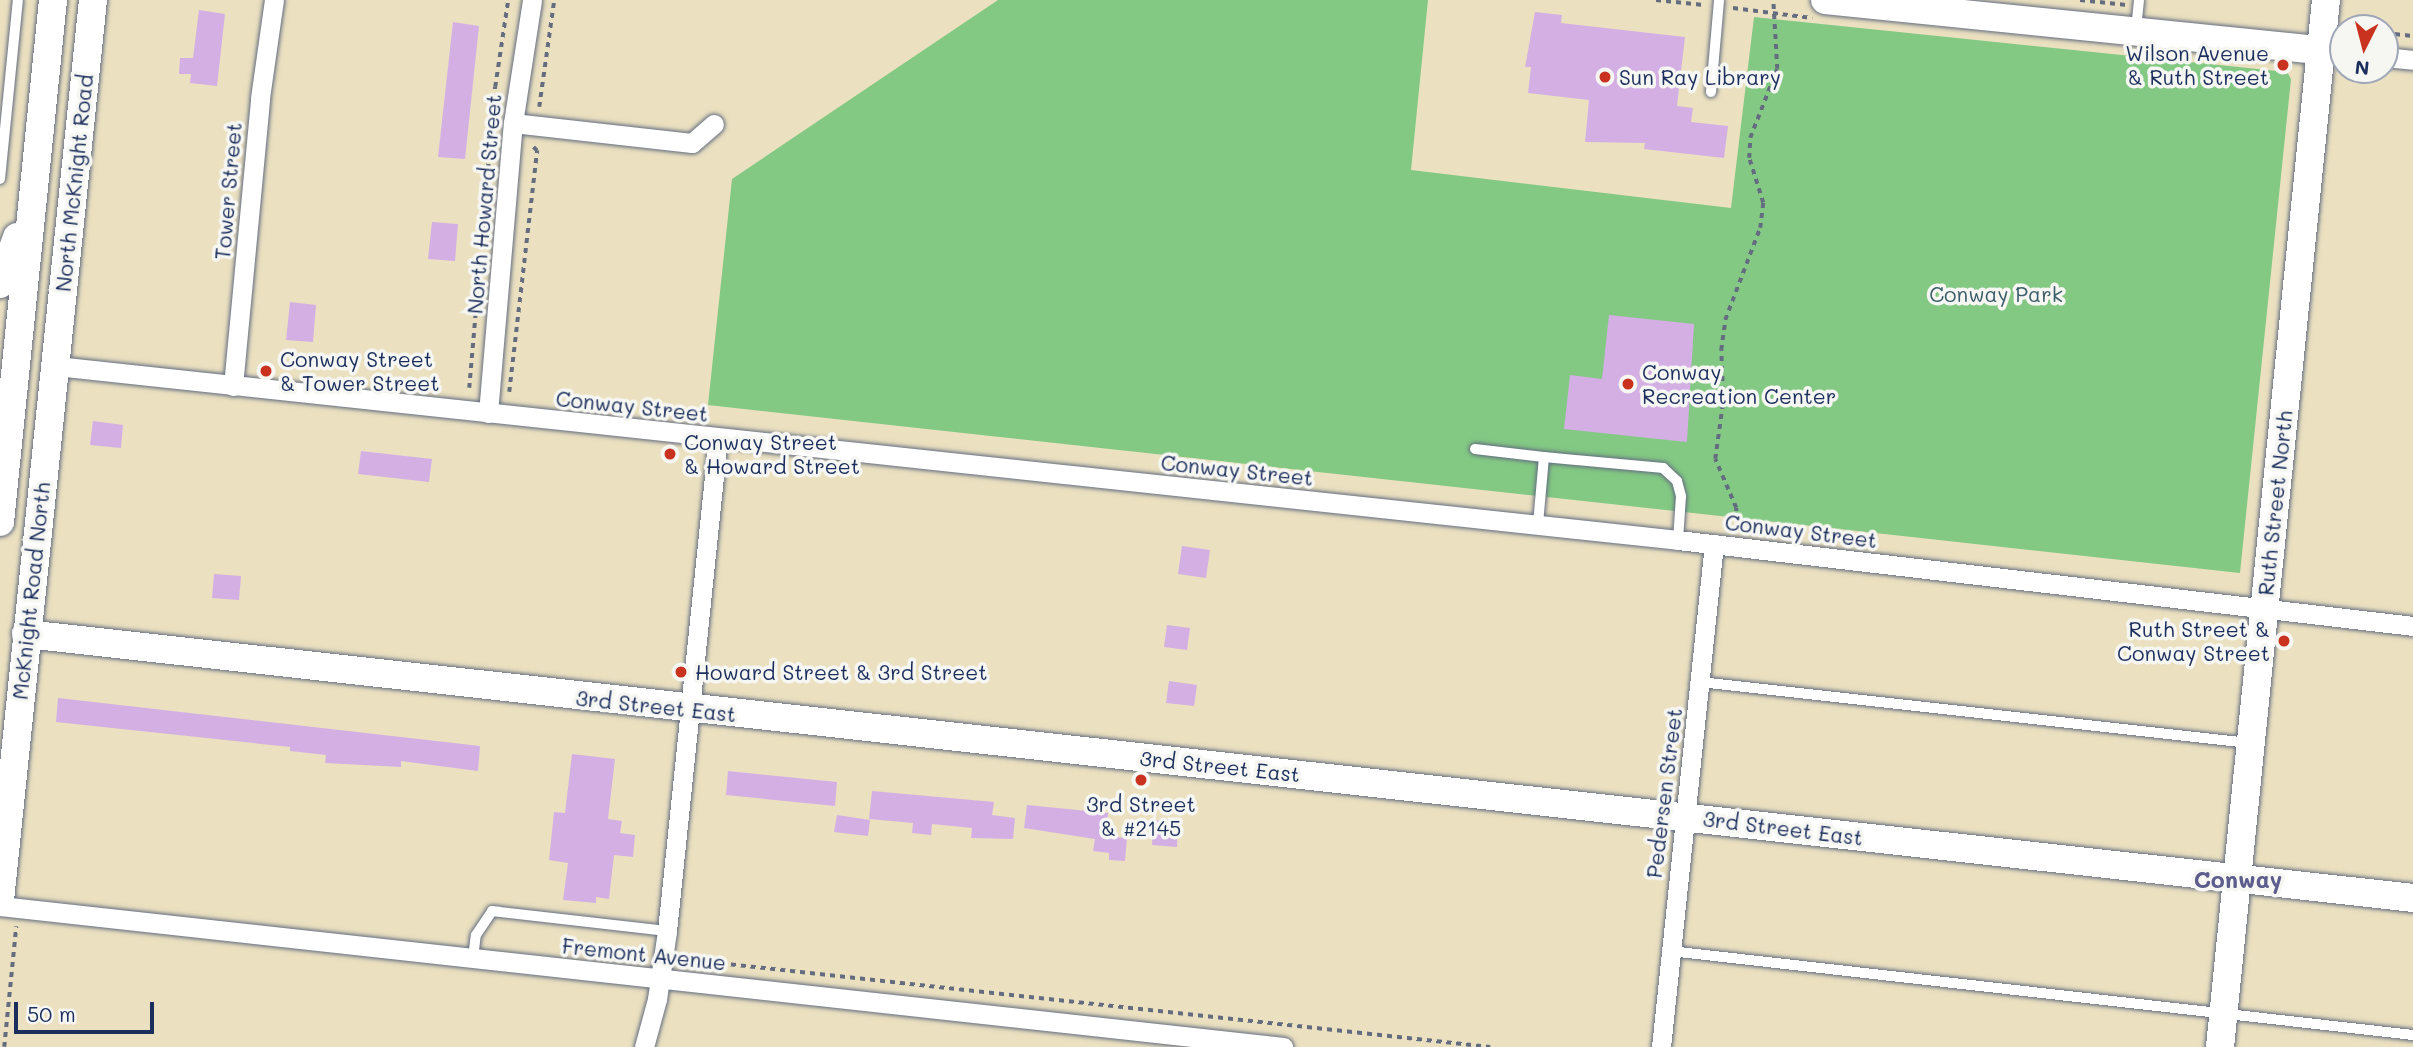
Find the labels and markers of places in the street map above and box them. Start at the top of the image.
place label: Wilson Avenue & Ruth Street [2125,40,2269,90]
marker: Wilson Avenue & Ruth Street [2275,57,2291,73]
place label: Sun Ray Library [1619,64,1781,90]
marker: Sun Ray Library [1597,69,1613,85]
place label: Conway Street & Tower Street [280,346,439,396]
place label: Conway Recreation Center [1642,359,1836,409]
marker: Conway Street & Tower Street [258,363,274,379]
marker: Conway Recreation Center [1620,376,1636,392]
place label: Conway Street & Howard Street [684,429,860,479]
marker: Conway Street & Howard Street [662,446,678,462]
place label: Ruth Street & Conway Street [2117,616,2270,666]
marker: Ruth Street & Conway Street [2276,633,2292,649]
place label: Howard Street & 3rd Street [695,659,988,685]
marker: Howard Street & 3rd Street [673,664,689,680]
marker: 3rd Street & #2145 [1133,772,1149,788]
place label: 3rd Street & #2145 [1086,791,1196,841]

